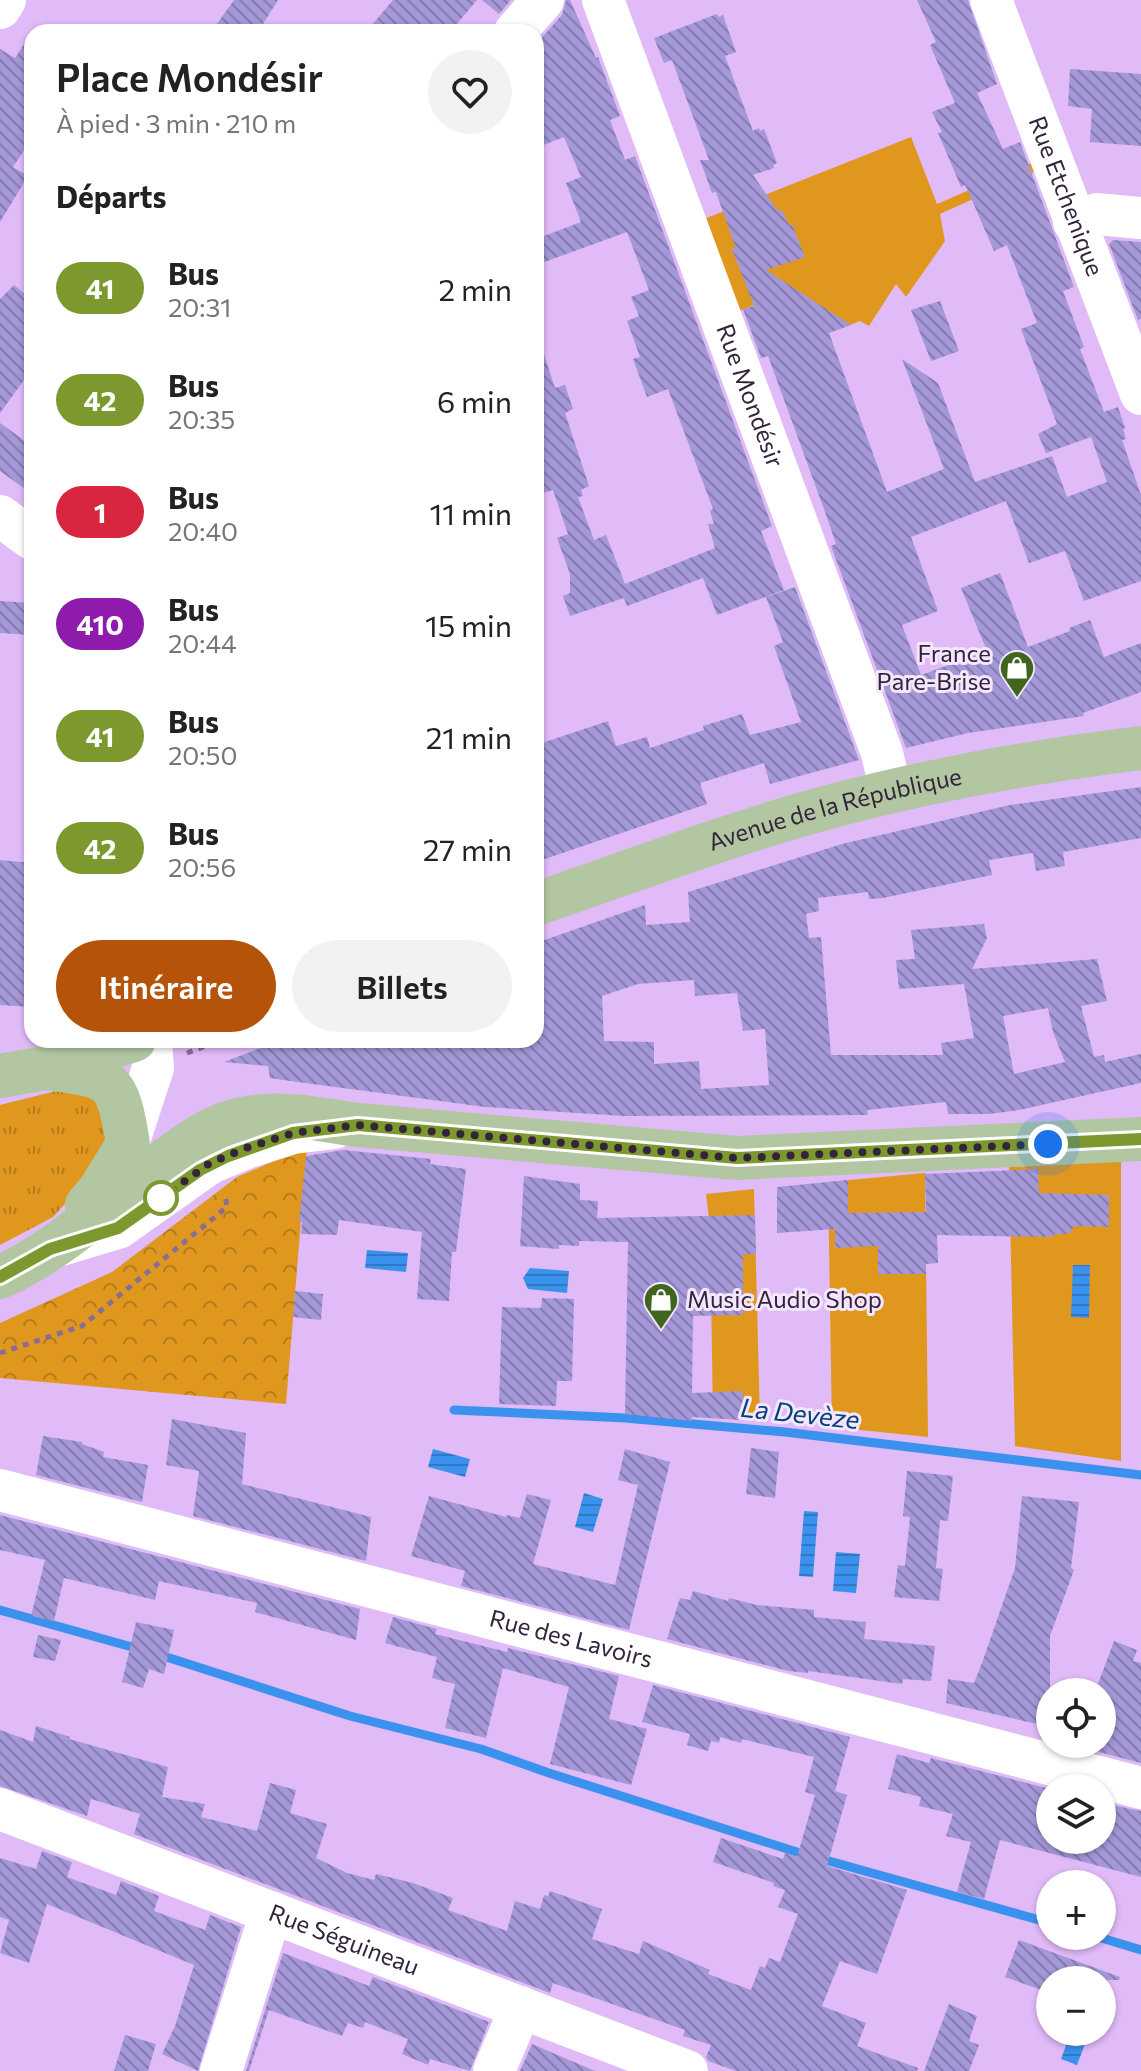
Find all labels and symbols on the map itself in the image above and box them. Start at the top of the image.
street label: Rue Etchenique [1024,112,1111,280]
street label: Rue Mondésir [711,319,791,471]
place label: France Pare-Brise [877,638,991,695]
shop icon: France Pare-Brise [998,649,1036,699]
street label: Avenue de la République [704,761,964,856]
your location [1028,1124,1068,1164]
unlabelled marker [144,1181,178,1215]
shop icon: Music Audio Shop [642,1281,680,1331]
place label: Music Audio Shop [687,1284,882,1313]
water label: La Devèze [739,1391,861,1434]
street label: Rue des Lavoirs [487,1602,656,1673]
street label: Rue Séguineau [265,1897,424,1980]

